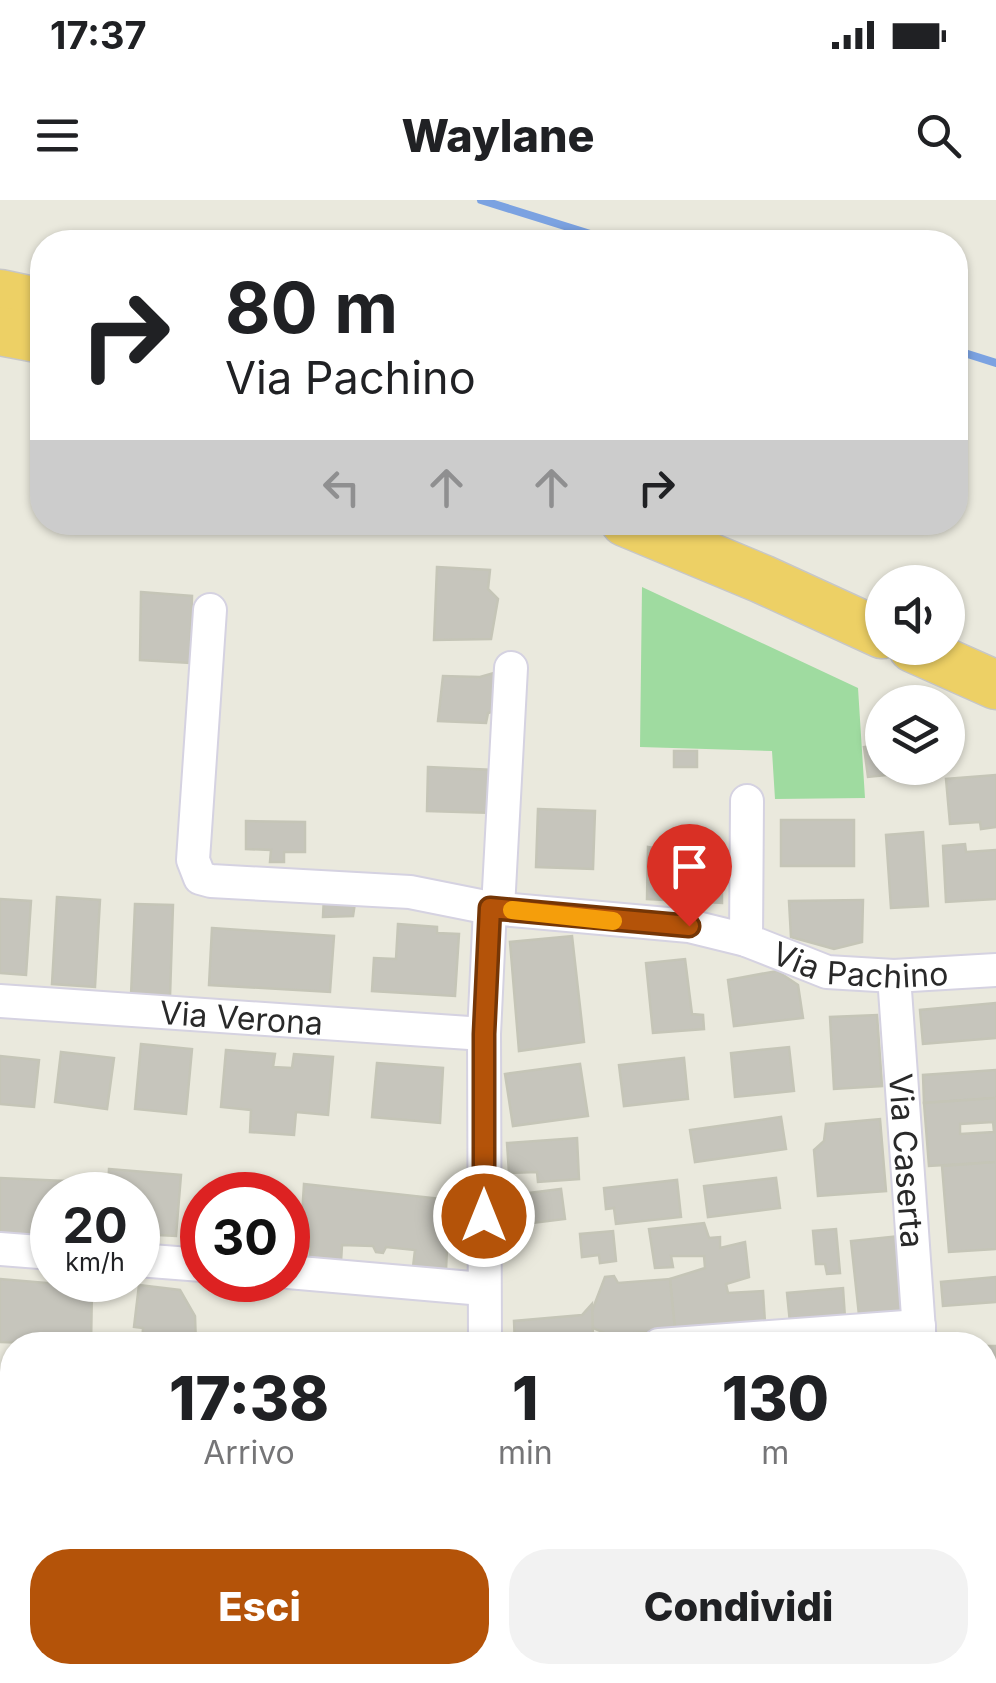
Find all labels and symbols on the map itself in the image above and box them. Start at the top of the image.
pin [647,824,732,927]
street label: Via Pachino [767,933,949,996]
street label: Via Verona [159,992,324,1042]
street label: Via Caserta [881,1072,933,1249]
position arrow [432,1164,536,1268]
speed limit sign: 30 [180,1172,310,1302]

